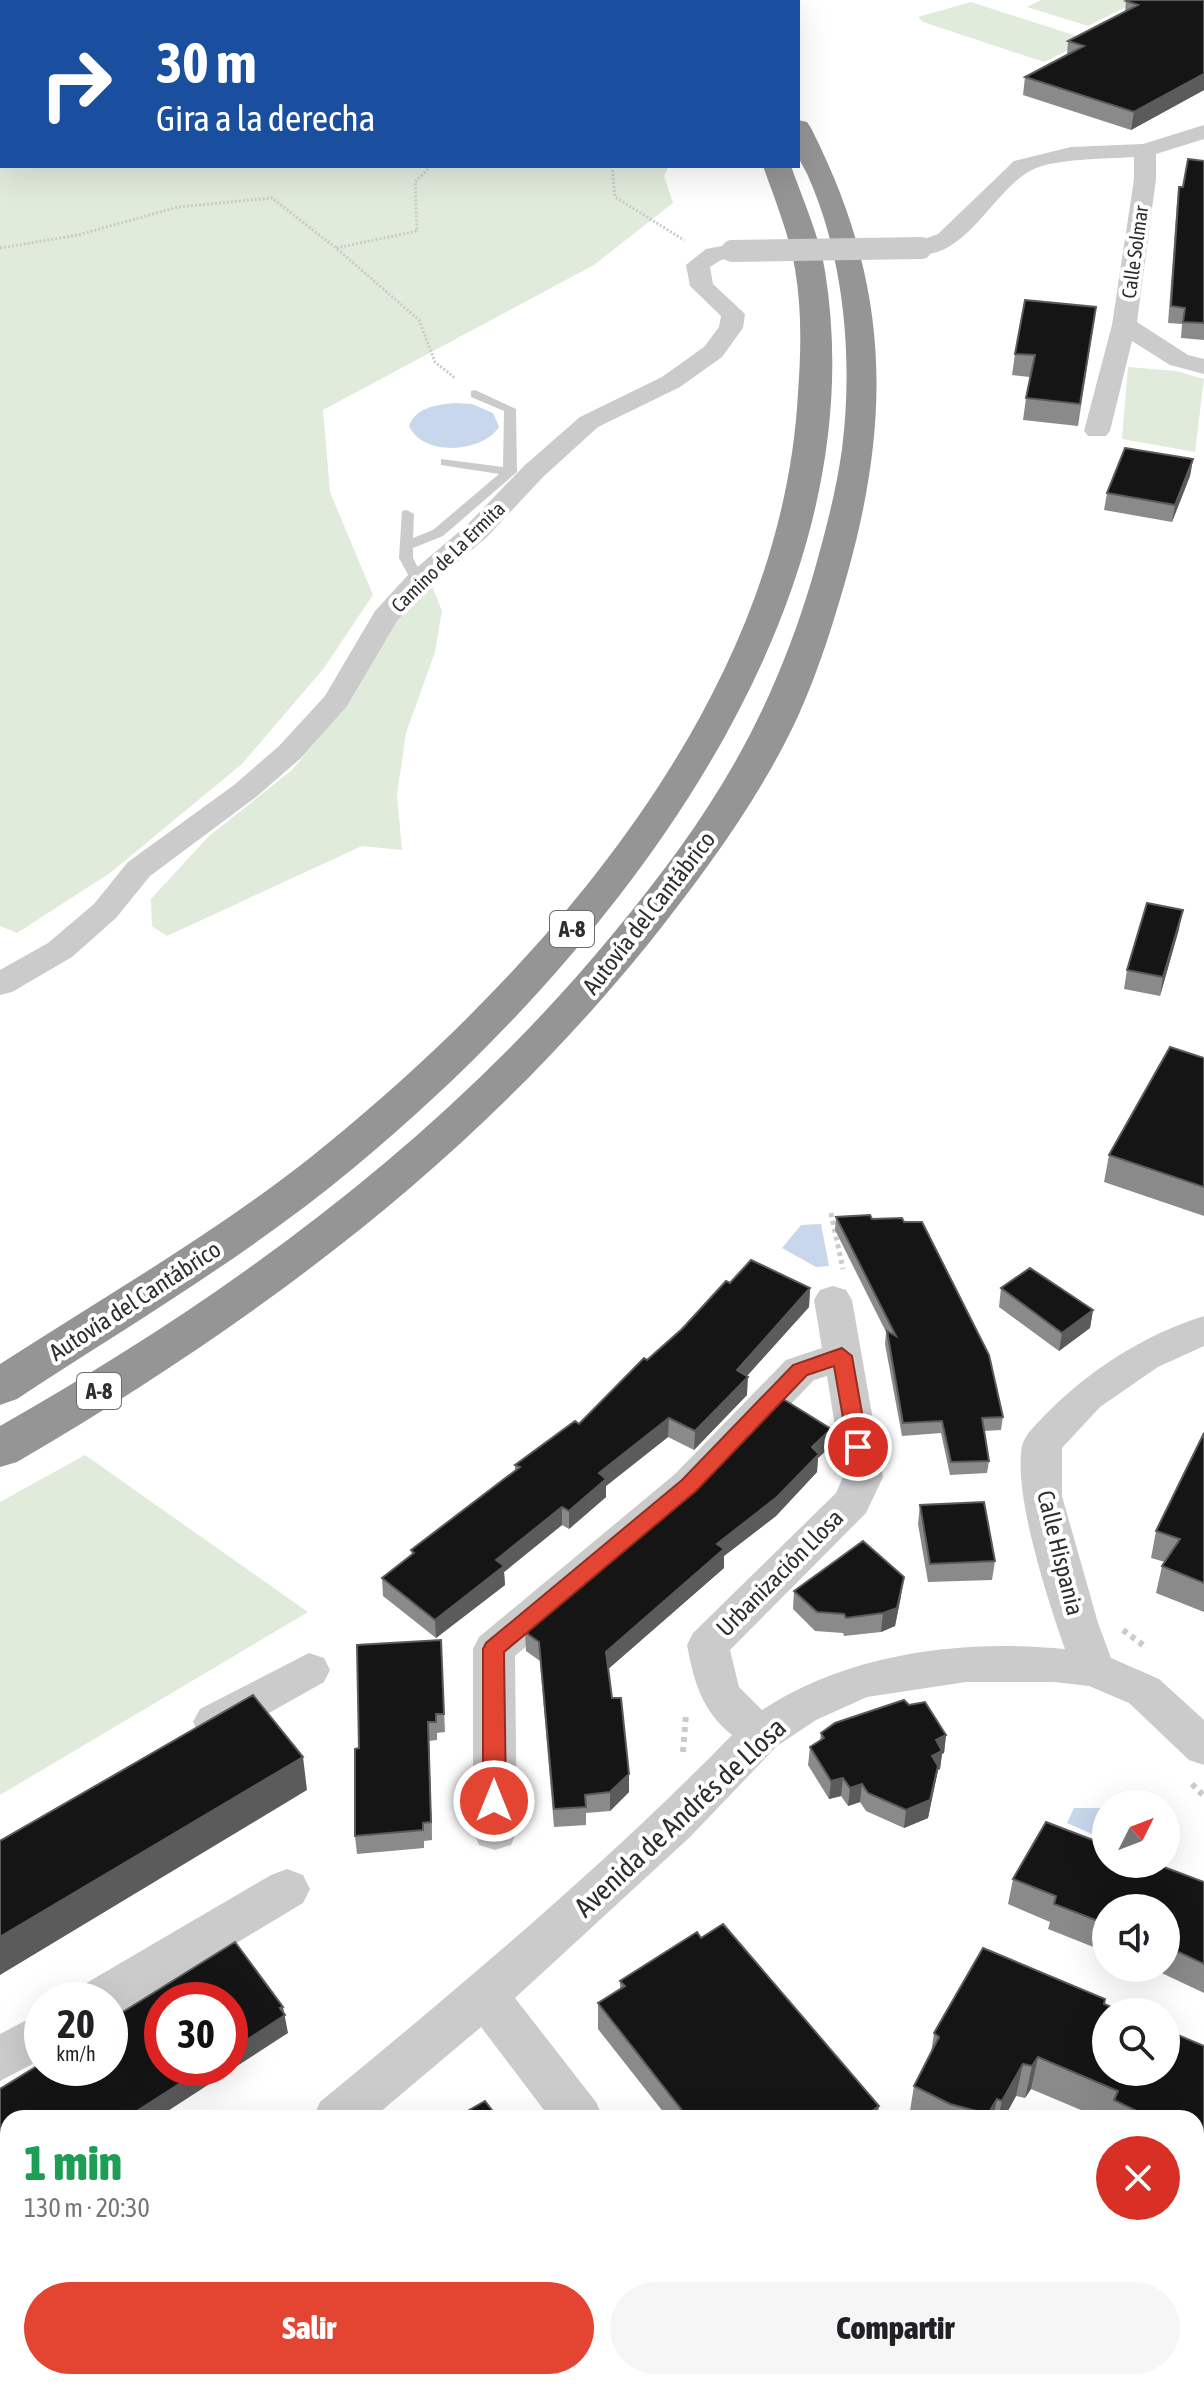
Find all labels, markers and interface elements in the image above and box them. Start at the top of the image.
text: 30 m [156,31,257,95]
icon: right [24,32,128,136]
text: Gira a la derecha [156,97,376,139]
street label: Calle Solmar [1117,203,1153,300]
street label: Camino de La Ermita [386,497,509,617]
street label: Autovía del Cantábrico [577,826,720,999]
road number: A-8 [550,911,594,947]
street label: Autovía del Cantábrico [44,1235,225,1366]
road number: A-8 [77,1373,121,1409]
pin [824,1413,892,1481]
icon: arrive [836,1425,880,1469]
street label: Calle Hispania [1032,1488,1089,1618]
street label: Urbanización Llosa [711,1504,848,1641]
street label: Avenida de Andrés de Llosa [568,1711,792,1923]
position arrow [452,1759,536,1843]
north arrow [1092,1790,1180,1878]
map controls [1092,1790,1180,2086]
button: sound [1092,1894,1180,1982]
speed limit sign: 30 [144,1982,248,2086]
button: search [1092,1998,1180,2086]
text: 20 [57,2001,95,2046]
text: km/h [56,2042,96,2065]
text: 1 min [24,2135,122,2190]
button: close [1096,2136,1180,2220]
text: 130 m · 20:30 [24,2193,150,2223]
button: Salir [24,2282,594,2374]
button: Compartir [610,2282,1180,2374]

